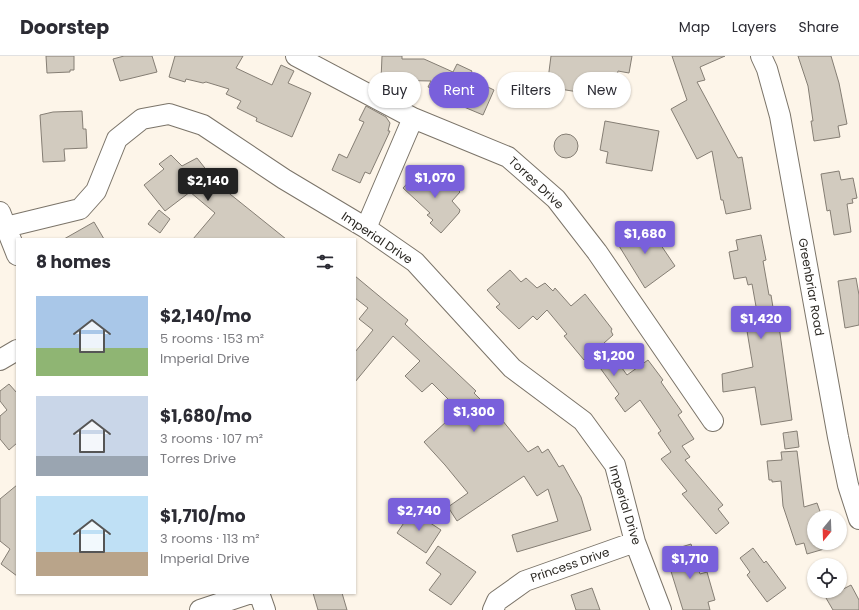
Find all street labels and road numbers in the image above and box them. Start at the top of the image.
street label: Torres Drive [505,153,568,213]
street label: Imperial Drive [338,207,416,268]
street label: Greenbriar Road [795,237,828,337]
street label: Imperial Drive [605,463,646,547]
street label: Princess Drive [528,543,612,586]

